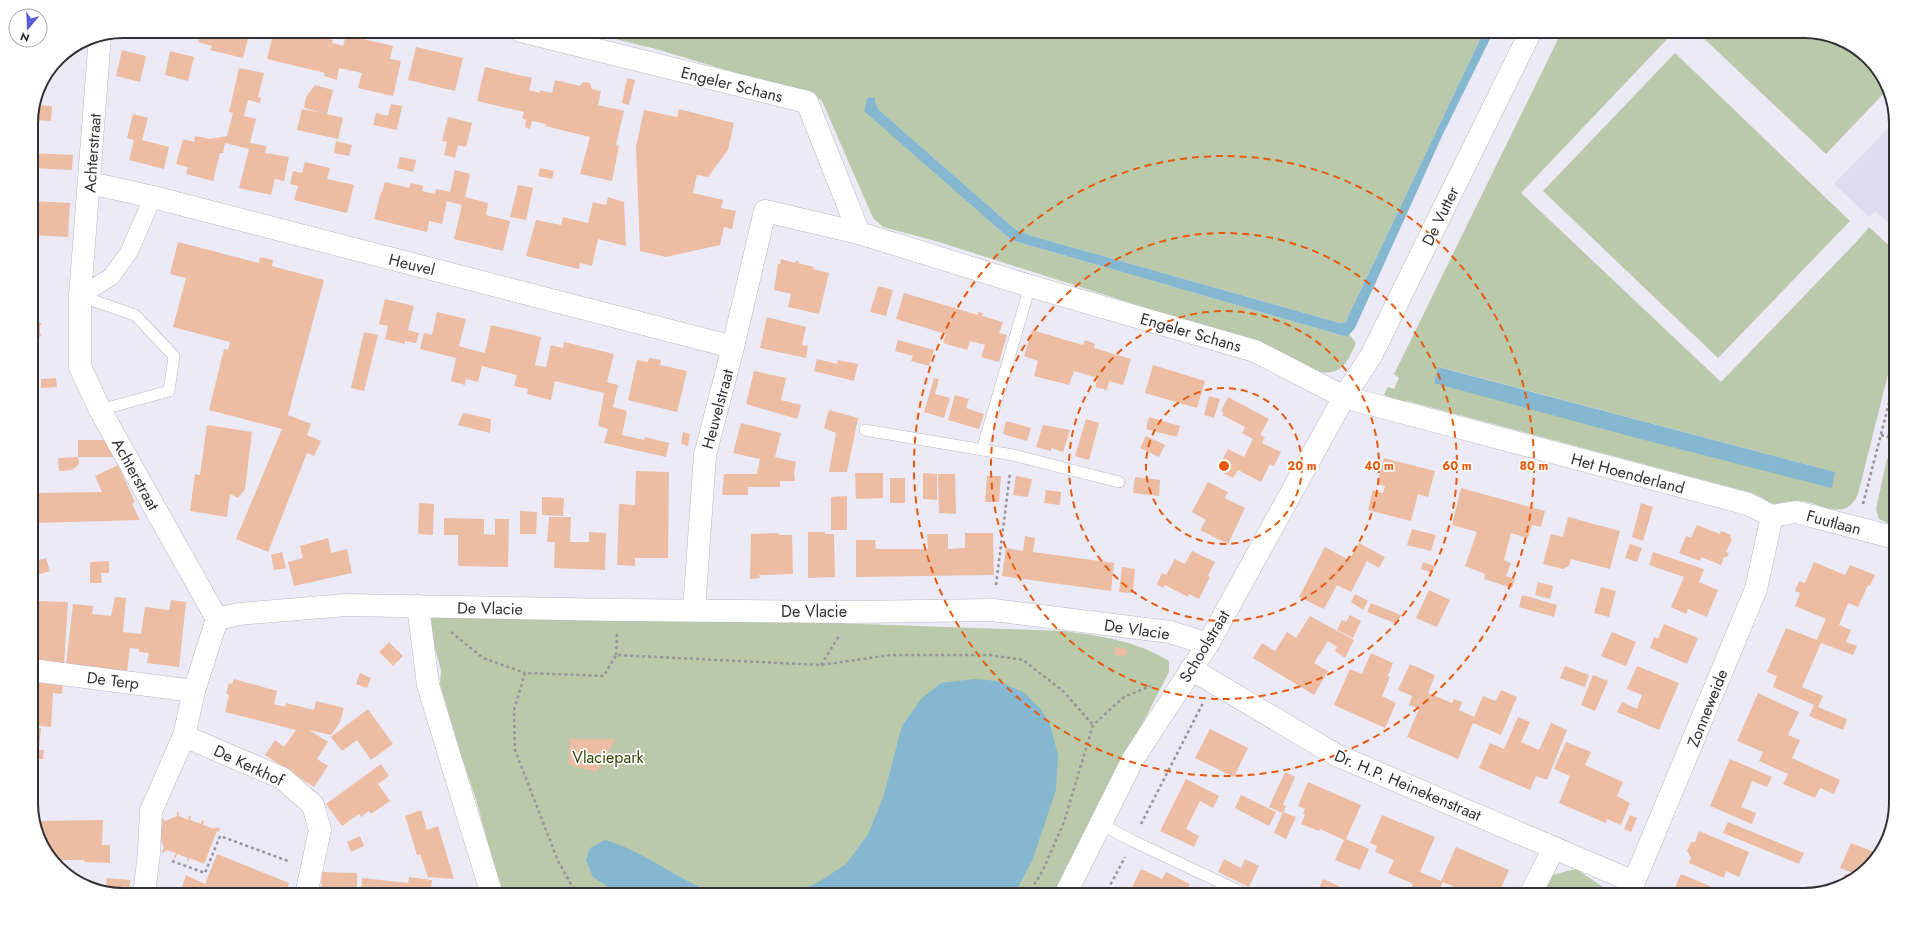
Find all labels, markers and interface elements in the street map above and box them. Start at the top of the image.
north arrow [8,8,48,48]
text: N [18,28,31,46]
street label: Engeler Schans [679,61,785,108]
street label: Achterstraat [78,113,107,193]
street label: De Vutter [1416,182,1465,250]
street label: Heuvel [386,248,437,281]
street label: Engeler Schans [1138,307,1244,358]
street label: Heuvelstraat [696,366,739,452]
street label: Achterstraat [106,434,165,515]
street label: Het Hoenderland [1568,447,1687,500]
text: 20 m [1287,457,1317,475]
text: 40 m [1364,457,1394,475]
text: 60 m [1442,457,1472,475]
text: 80 m [1520,457,1549,475]
centre of rings [1217,459,1231,473]
street label: Fuutlaan [1804,504,1864,541]
street label: De Vlacie [457,596,523,621]
street label: De Vlacie [781,600,847,623]
street label: Schoolstraat [1174,605,1235,687]
street label: De Vlacie [1103,614,1171,645]
street label: De Terp [85,666,140,695]
street label: Zonneweide [1681,666,1734,751]
street label: De Kerkhof [210,739,288,792]
street label: Dr. H.P. Heinekenstraat [1331,744,1485,827]
park label: Vlaciepark [572,746,645,769]

